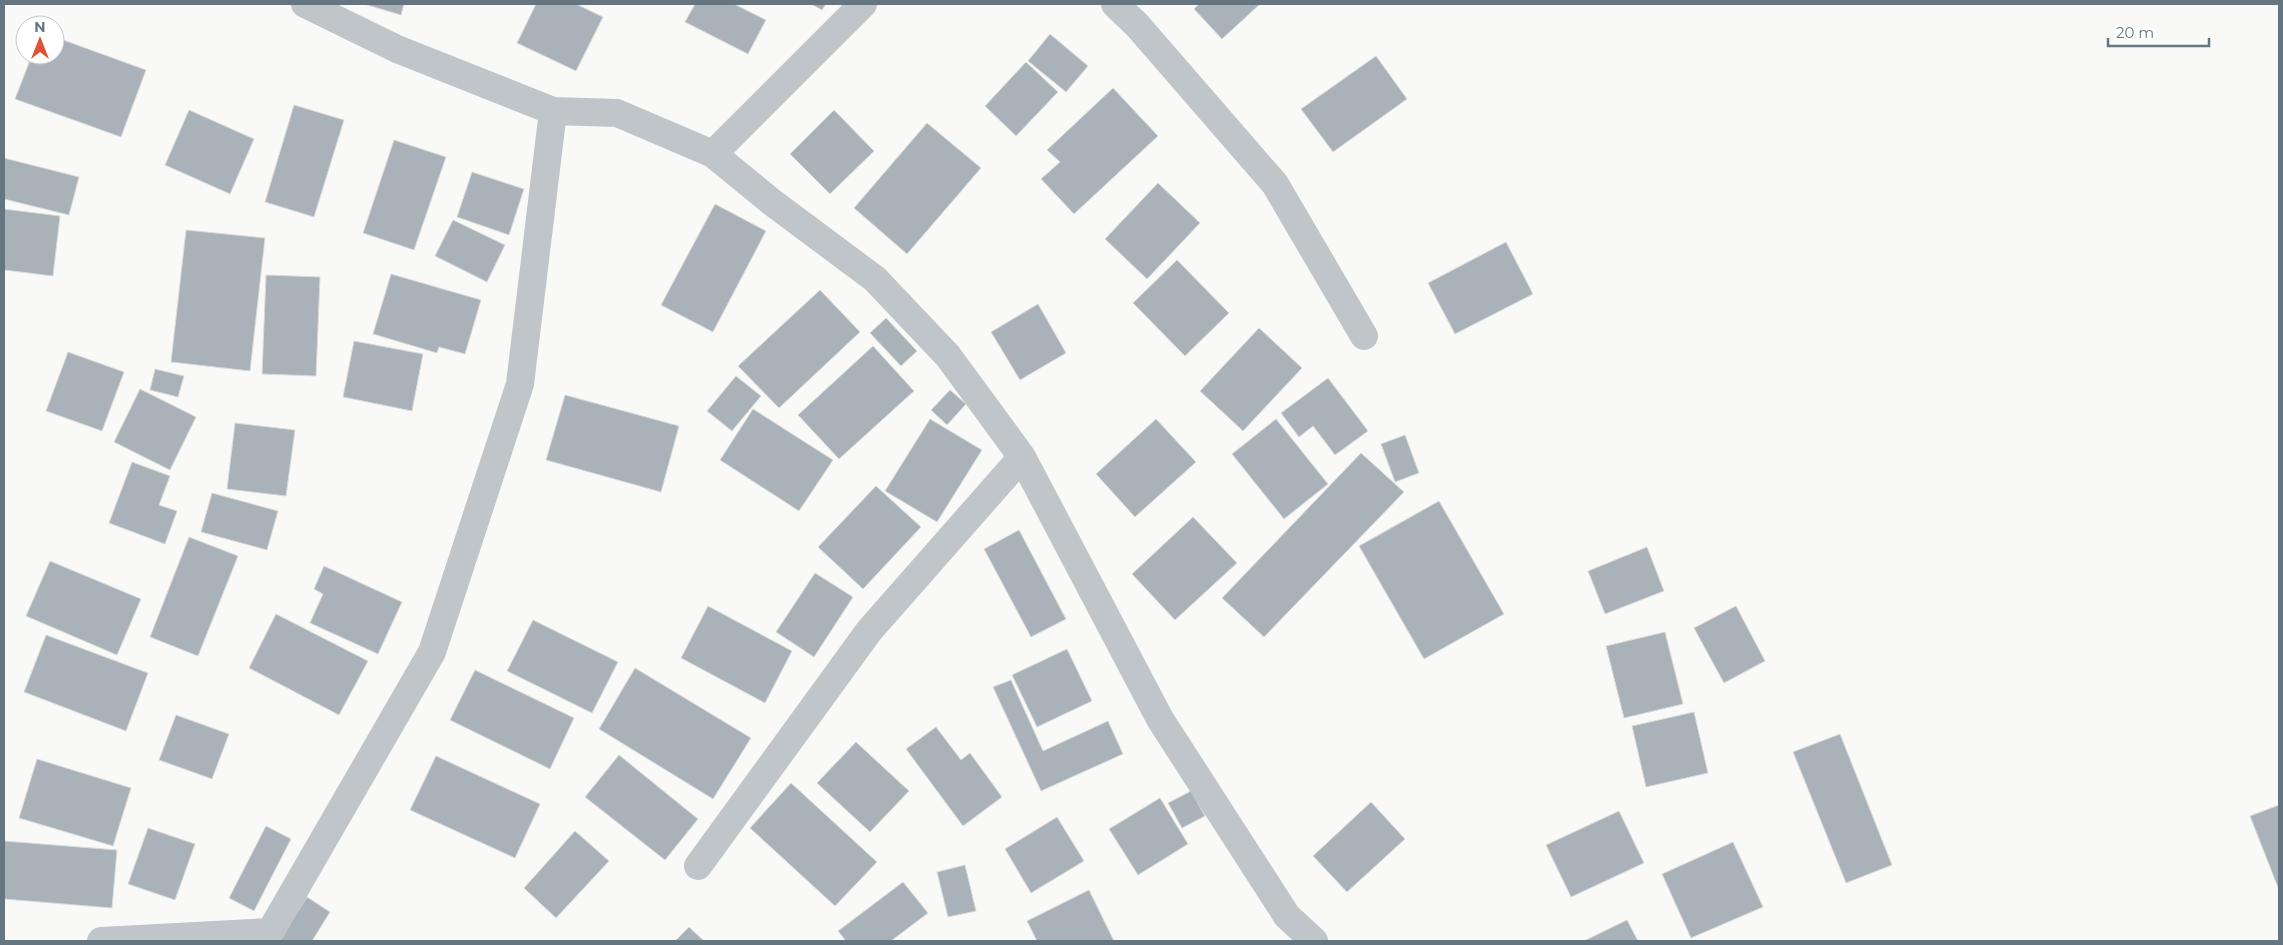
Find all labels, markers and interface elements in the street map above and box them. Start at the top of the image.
north arrow [15,15,65,65]
scale bar [2108,15,2209,47]
text: N [34,18,46,36]
text: 20 m [2116,23,2154,42]

